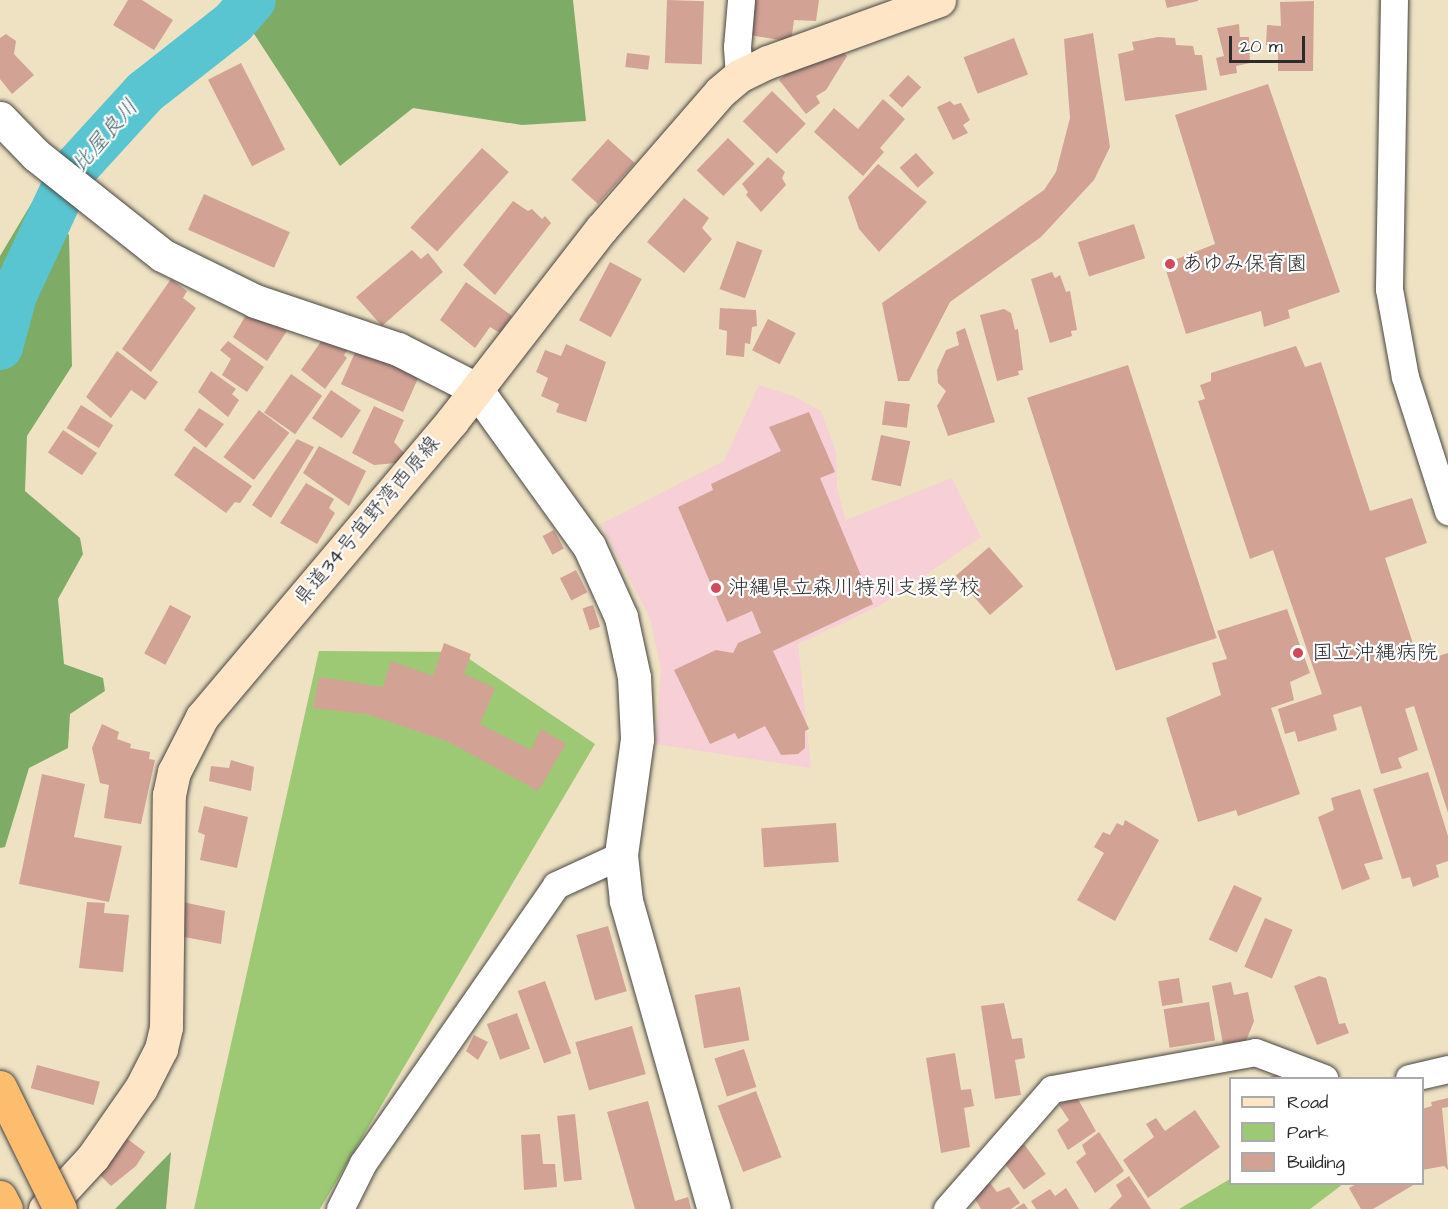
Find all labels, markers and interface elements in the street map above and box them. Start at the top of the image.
scale bar [1232,24,1308,62]
text: 20 m [1240,34,1283,59]
water label: 比屋良川 [66,94,144,178]
place label: あゆみ保育園 [1182,251,1308,277]
marker: あゆみ保育園 [1163,257,1177,271]
street label: 県道34号宜野湾西原線 [289,431,445,611]
place label: 沖縄県立森川特別支援学校 [728,575,980,601]
marker: 沖縄県立森川特別支援学校 [709,581,723,595]
place label: 国立沖縄病院 [1312,640,1438,666]
marker: 国立沖縄病院 [1289,644,1307,662]
legend [1229,1077,1424,1185]
text: Road [1287,1090,1328,1115]
text: Park [1287,1120,1329,1145]
text: Building [1287,1150,1345,1175]

